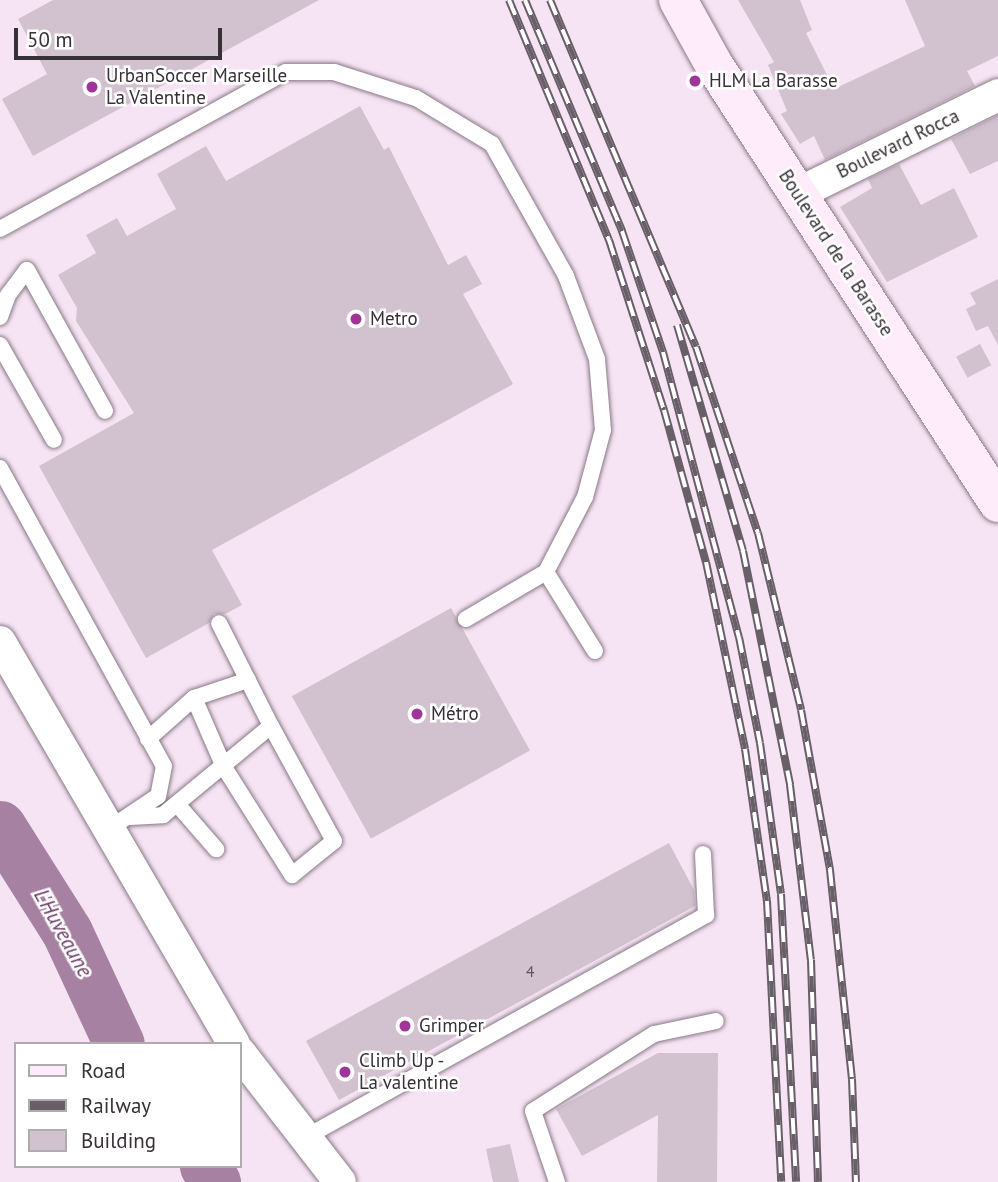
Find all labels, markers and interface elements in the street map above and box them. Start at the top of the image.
scale bar [18,14,226,58]
text: 50 m [27,26,73,53]
place label: UrbanSoccer Marseille La Valentine [106,65,287,109]
place label: HLM La Barasse [709,70,838,92]
marker: HLM La Barasse [687,73,703,89]
marker: UrbanSoccer Marseille La Valentine [84,79,100,95]
street label: Boulevard Rocca [833,105,963,183]
street label: Boulevard de la Barasse [774,166,898,340]
place label: Metro [370,308,418,330]
marker: Metro [348,311,364,327]
place label: Métro [431,703,479,725]
marker: Métro [409,706,425,722]
water label: L'Huveaune [29,885,97,981]
house number: 4 [526,961,534,981]
place label: Grimper [419,1015,484,1037]
marker: Grimper [397,1018,413,1034]
legend [14,1042,242,1168]
place label: Climb Up - La valentine [359,1050,459,1094]
text: Road [81,1057,125,1084]
marker: Climb Up - La valentine [337,1064,353,1080]
text: Railway [81,1092,151,1119]
text: Building [81,1127,156,1154]

